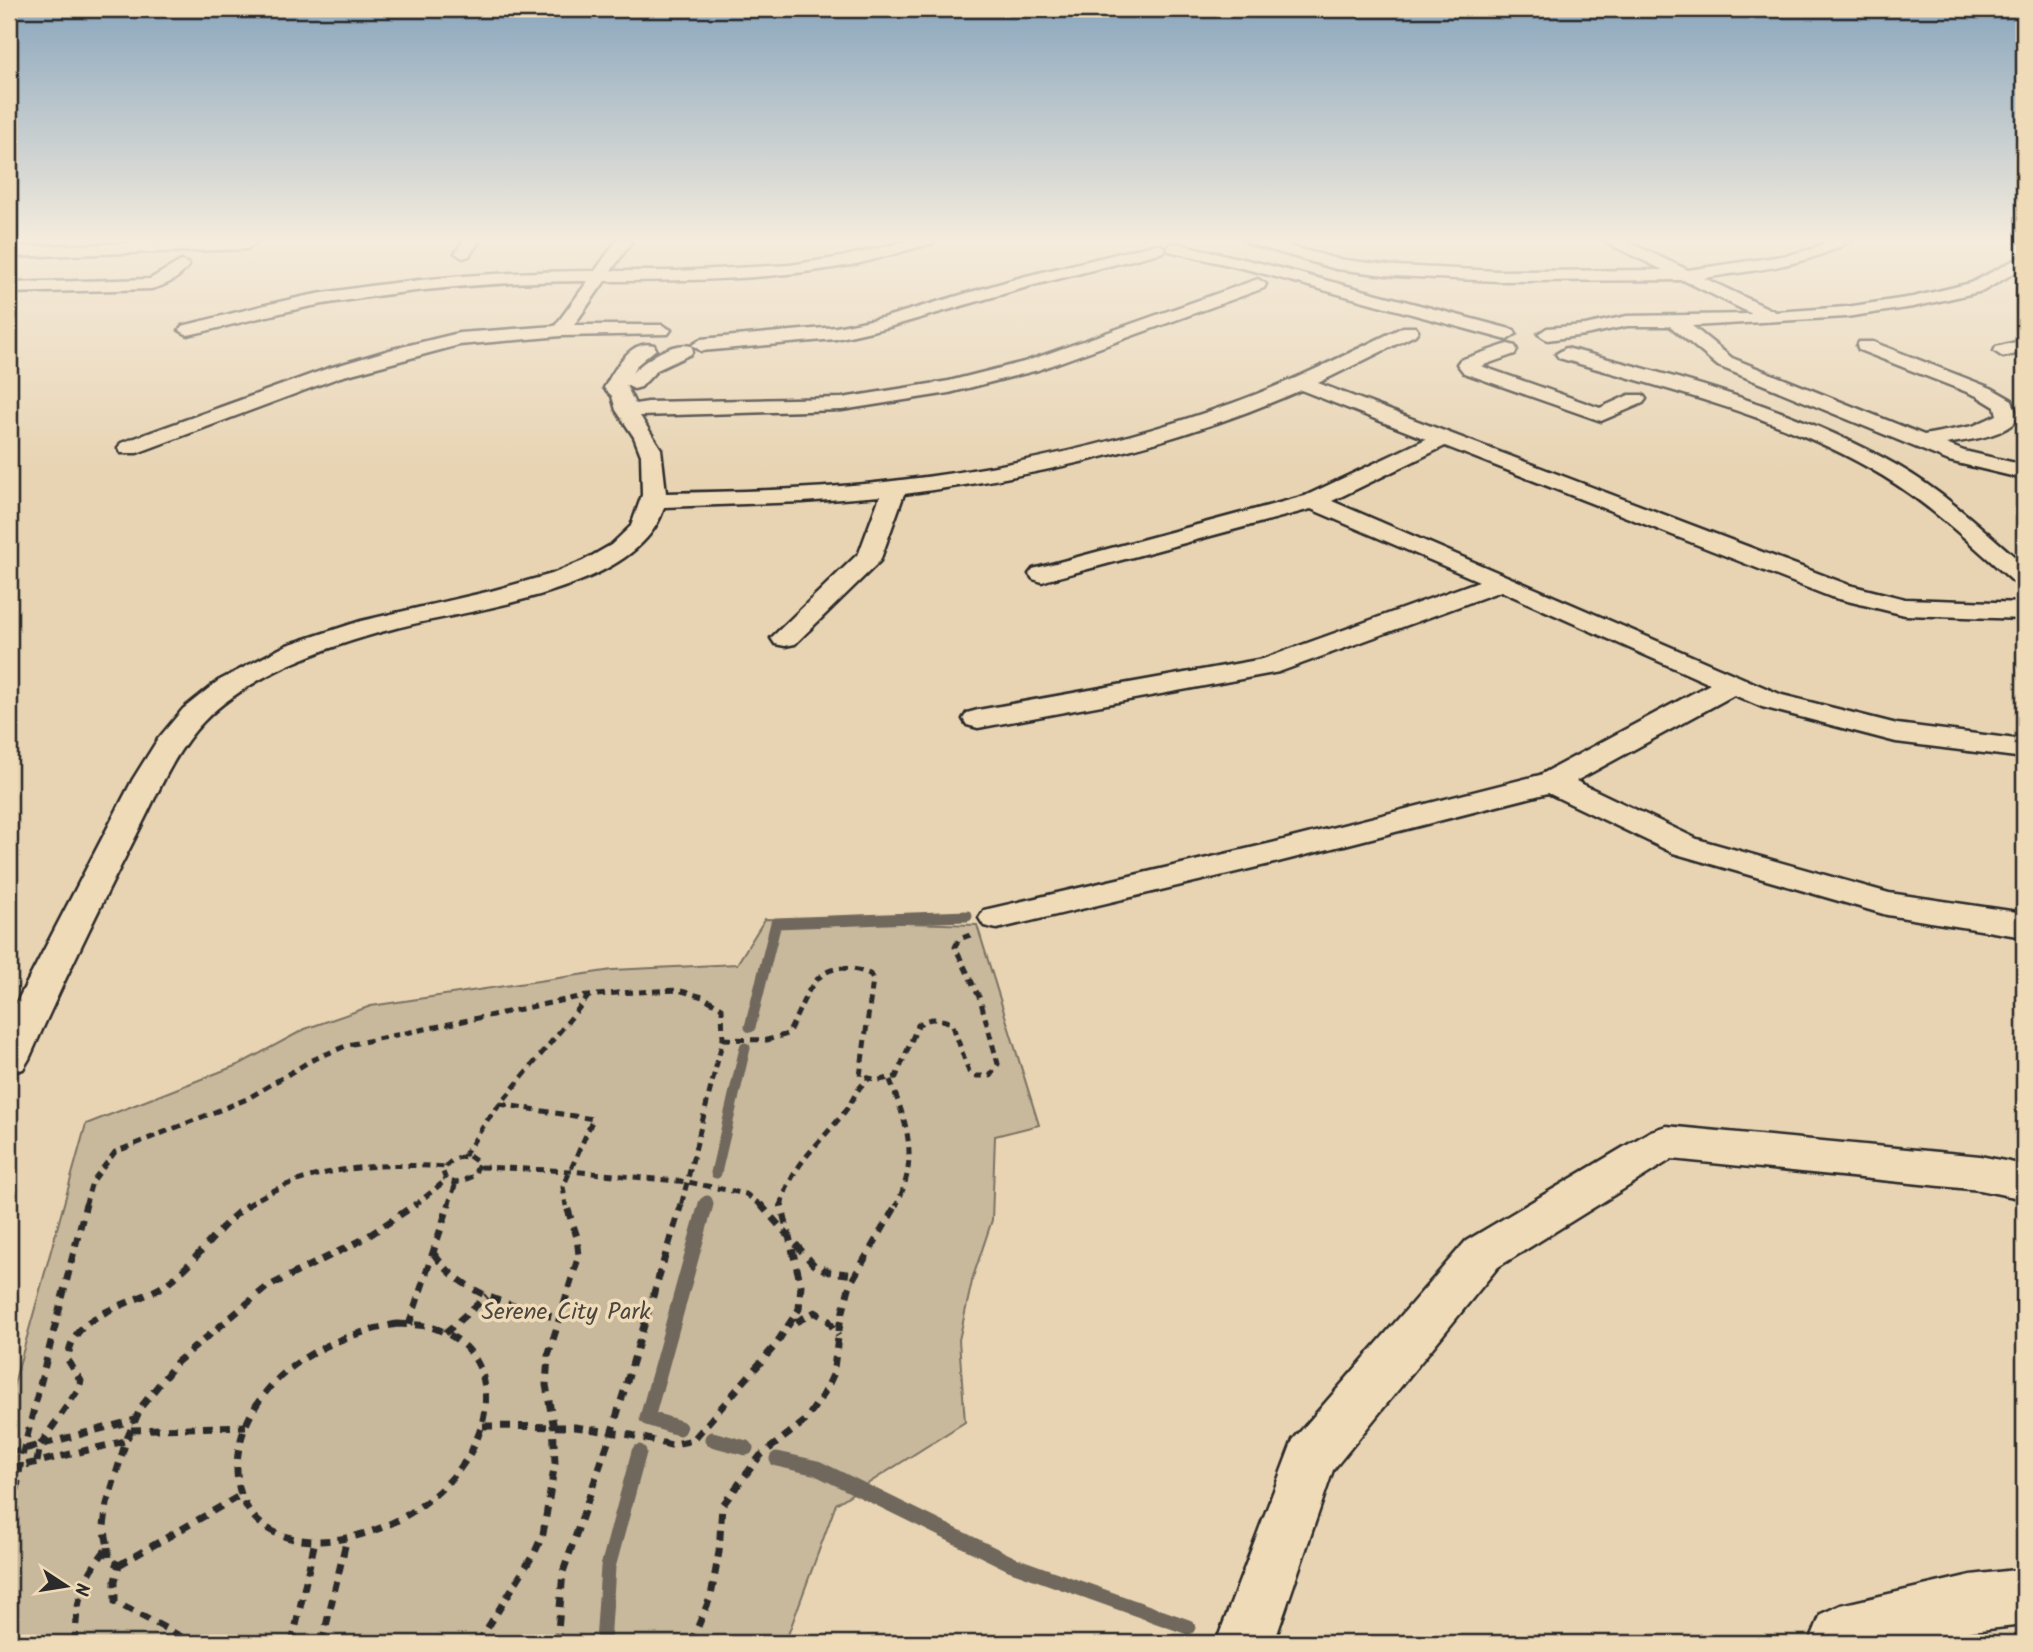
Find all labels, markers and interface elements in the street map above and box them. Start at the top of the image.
park label: Serene City Park [481,1293,651,1332]
north arrow [32,1550,102,1620]
text: N [65,1580,97,1598]

